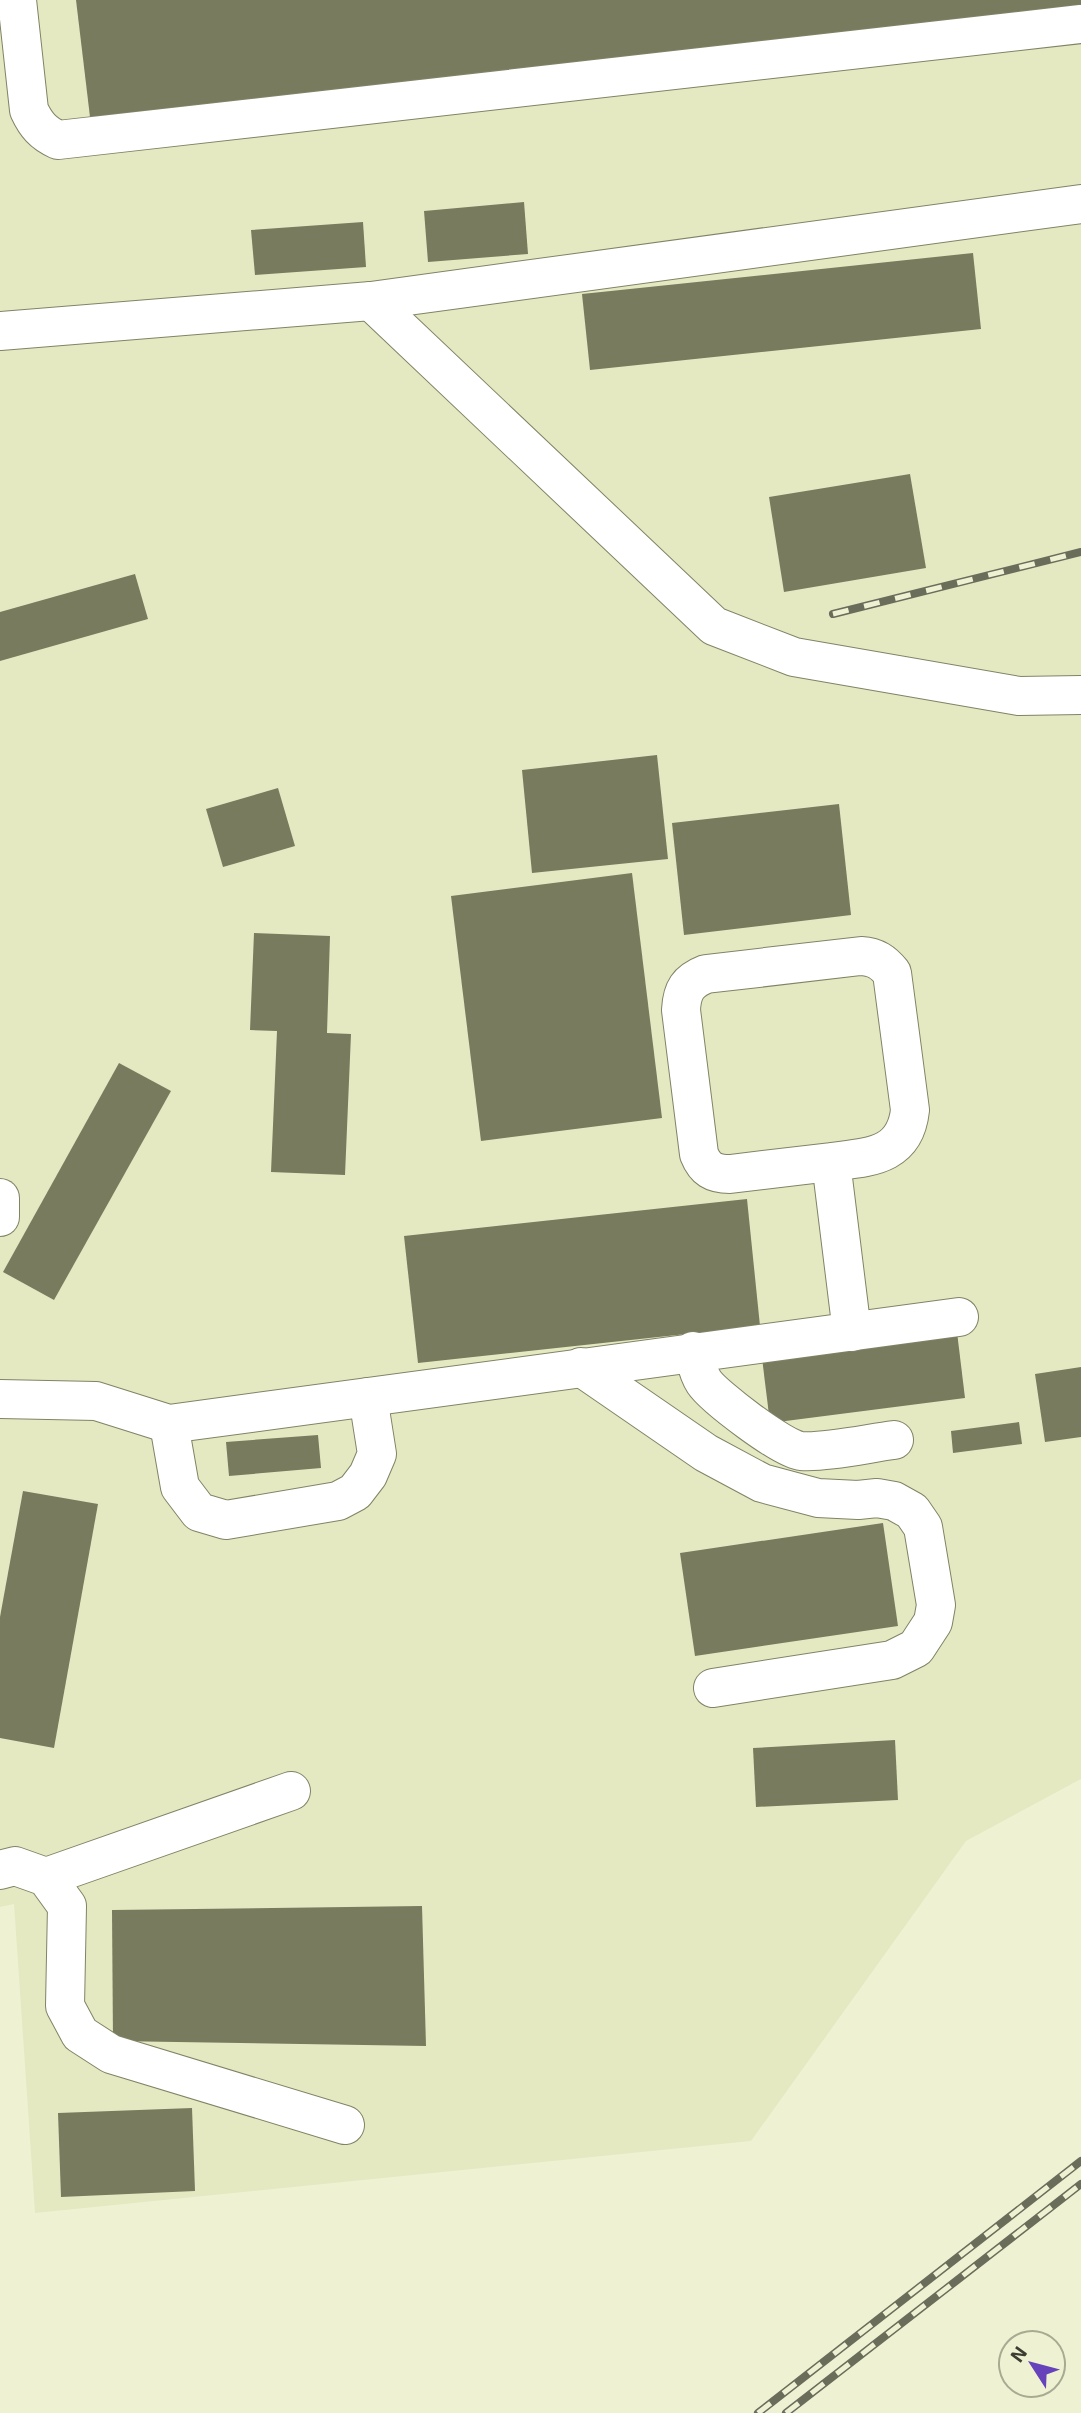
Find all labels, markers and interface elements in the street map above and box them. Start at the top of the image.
north arrow [997,2329,1067,2399]
text: N [1005,2341,1031,2366]

